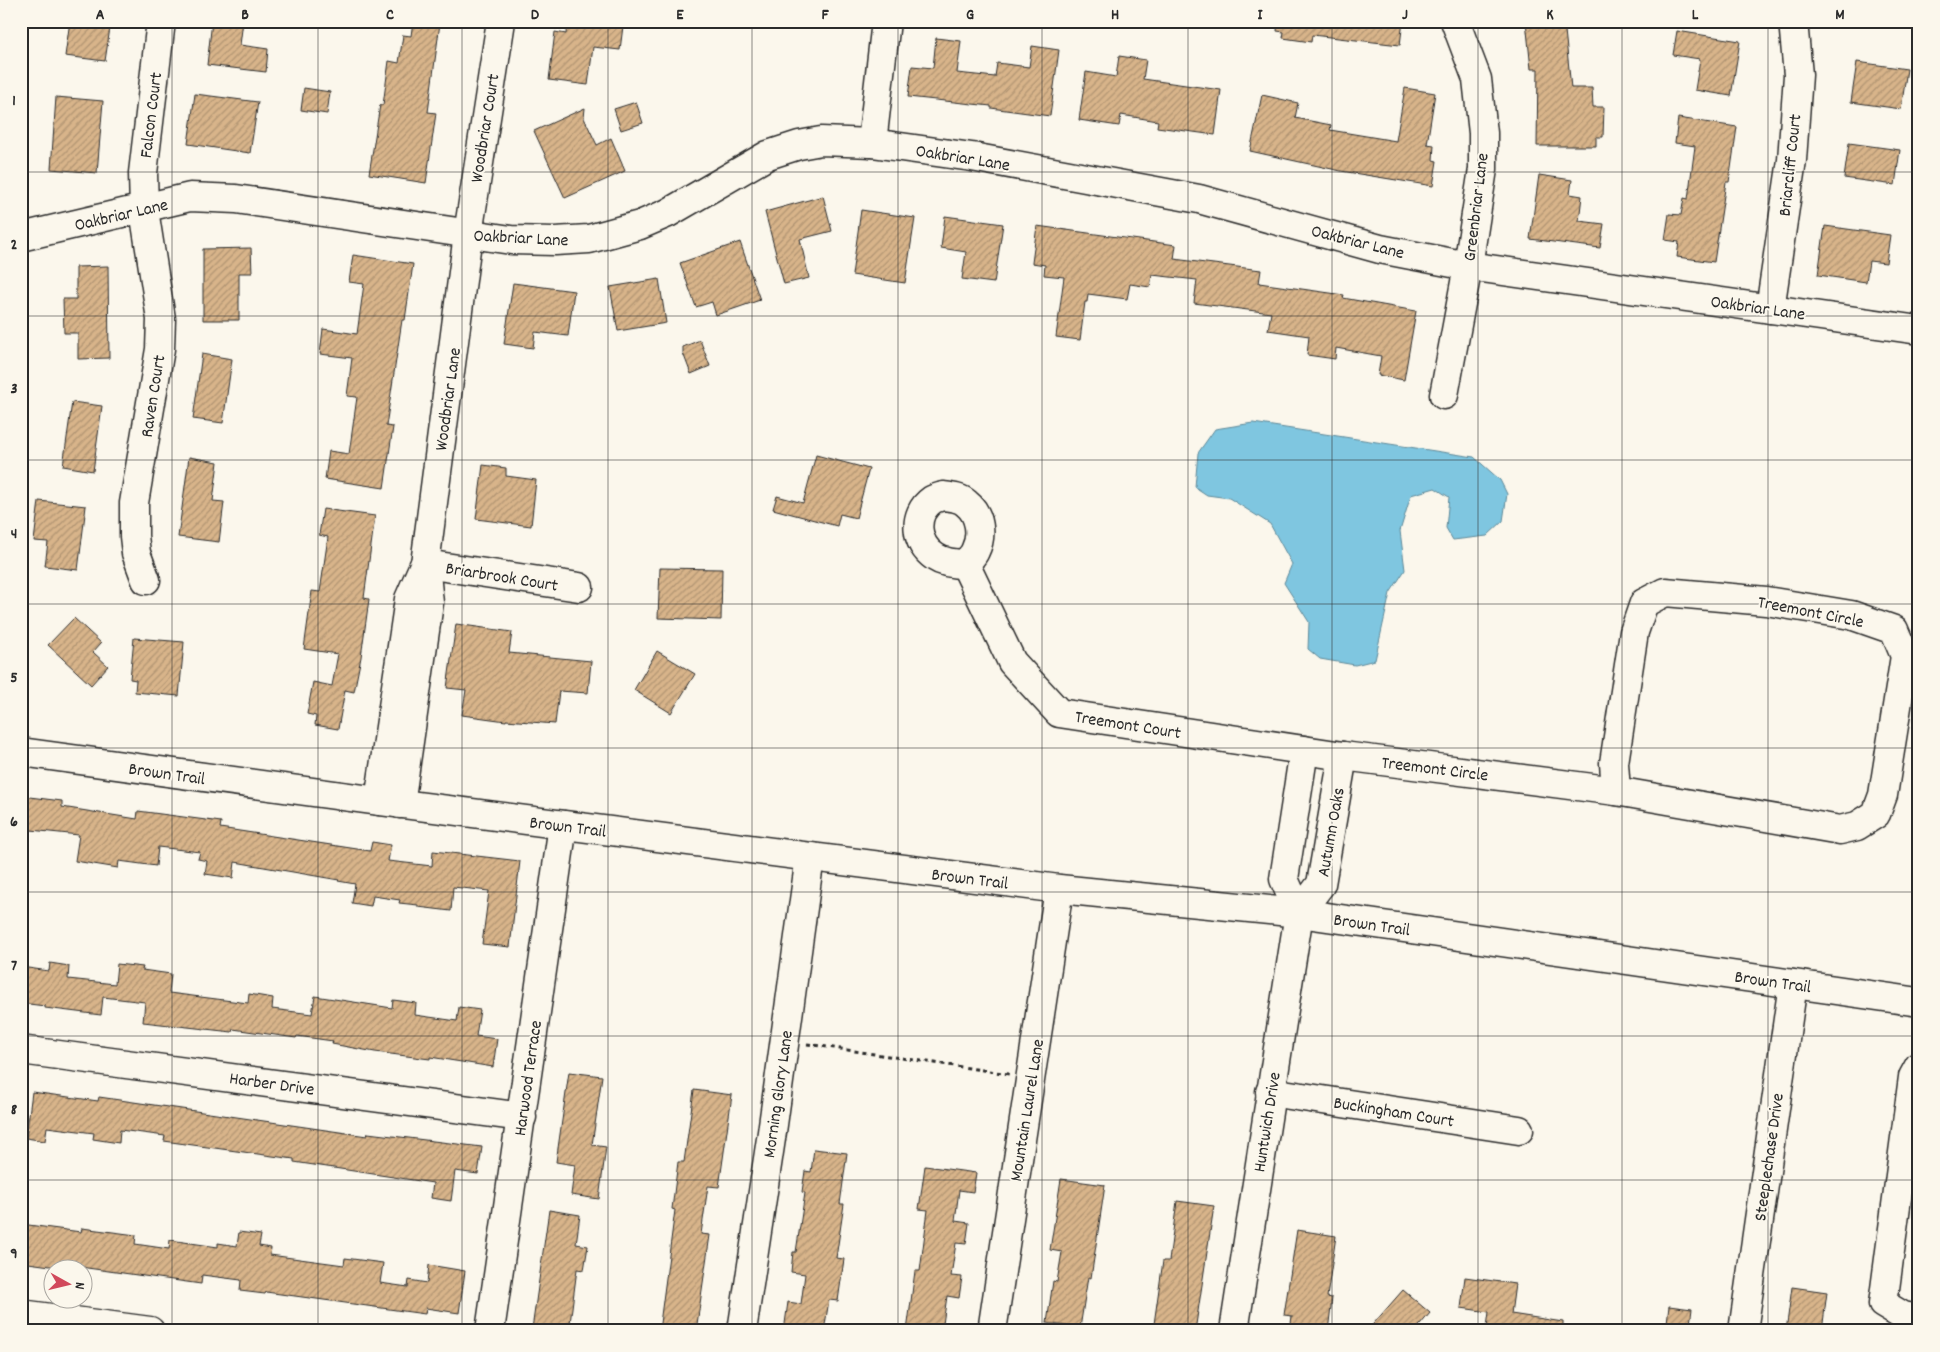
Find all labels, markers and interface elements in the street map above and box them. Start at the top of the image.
text: A [96,4,105,27]
text: B [241,4,249,27]
text: C [386,4,394,27]
text: D [531,4,540,27]
text: E [676,4,684,27]
text: F [821,4,829,27]
text: G [966,4,974,27]
text: H [1111,4,1119,27]
text: I [1258,4,1264,27]
text: J [1402,4,1408,27]
text: K [1546,4,1554,27]
text: L [1692,4,1699,27]
text: M [1835,4,1845,27]
street label: Falcon Court [135,71,170,160]
street label: Woodbriar Court [466,72,507,185]
text: 1 [12,90,16,113]
street label: Briarcliff Court [1774,113,1809,218]
street label: Oakbriar Lane [914,140,1012,179]
street label: Greenbriar Lane [1458,152,1497,263]
street label: Oakbriar Lane [72,194,171,239]
street label: Oakbriar Lane [1308,220,1407,267]
street label: Oakbriar Lane [473,225,569,254]
text: 2 [11,234,18,257]
street label: Oakbriar Lane [1709,290,1807,328]
street label: Woodbriar Lane [430,346,469,453]
street label: Raven Court [136,353,173,439]
text: 3 [10,378,18,401]
text: 4 [11,523,17,546]
street label: Briarbrook Court [444,557,560,600]
street label: Treemont Circle [1755,591,1866,636]
text: 5 [10,667,18,690]
street label: Treemont Court [1073,706,1183,747]
street label: Treemont Circle [1380,752,1490,789]
street label: Brown Trail [127,758,207,793]
street label: Autumn Oaks [1312,786,1353,879]
text: 6 [10,811,18,834]
street label: Brown Trail [528,811,608,846]
street label: Brown Trail [930,863,1010,898]
street label: Brown Trail [1332,909,1412,944]
text: 7 [11,955,17,978]
street label: Brown Trail [1733,966,1813,1001]
street label: Harwood Terrace [509,1019,550,1138]
street label: Morning Glory Lane [758,1029,801,1160]
street label: Mountain Laurel Lane [1005,1037,1052,1183]
street label: Harber Drive [228,1067,316,1104]
street label: Huntwich Drive [1248,1070,1289,1174]
street label: Buckingham Court [1332,1092,1456,1135]
street label: Steeplechase Drive [1749,1092,1792,1223]
text: 8 [11,1099,18,1122]
text: 9 [10,1243,18,1266]
north arrow [42,1260,92,1310]
text: N [68,1281,89,1290]

